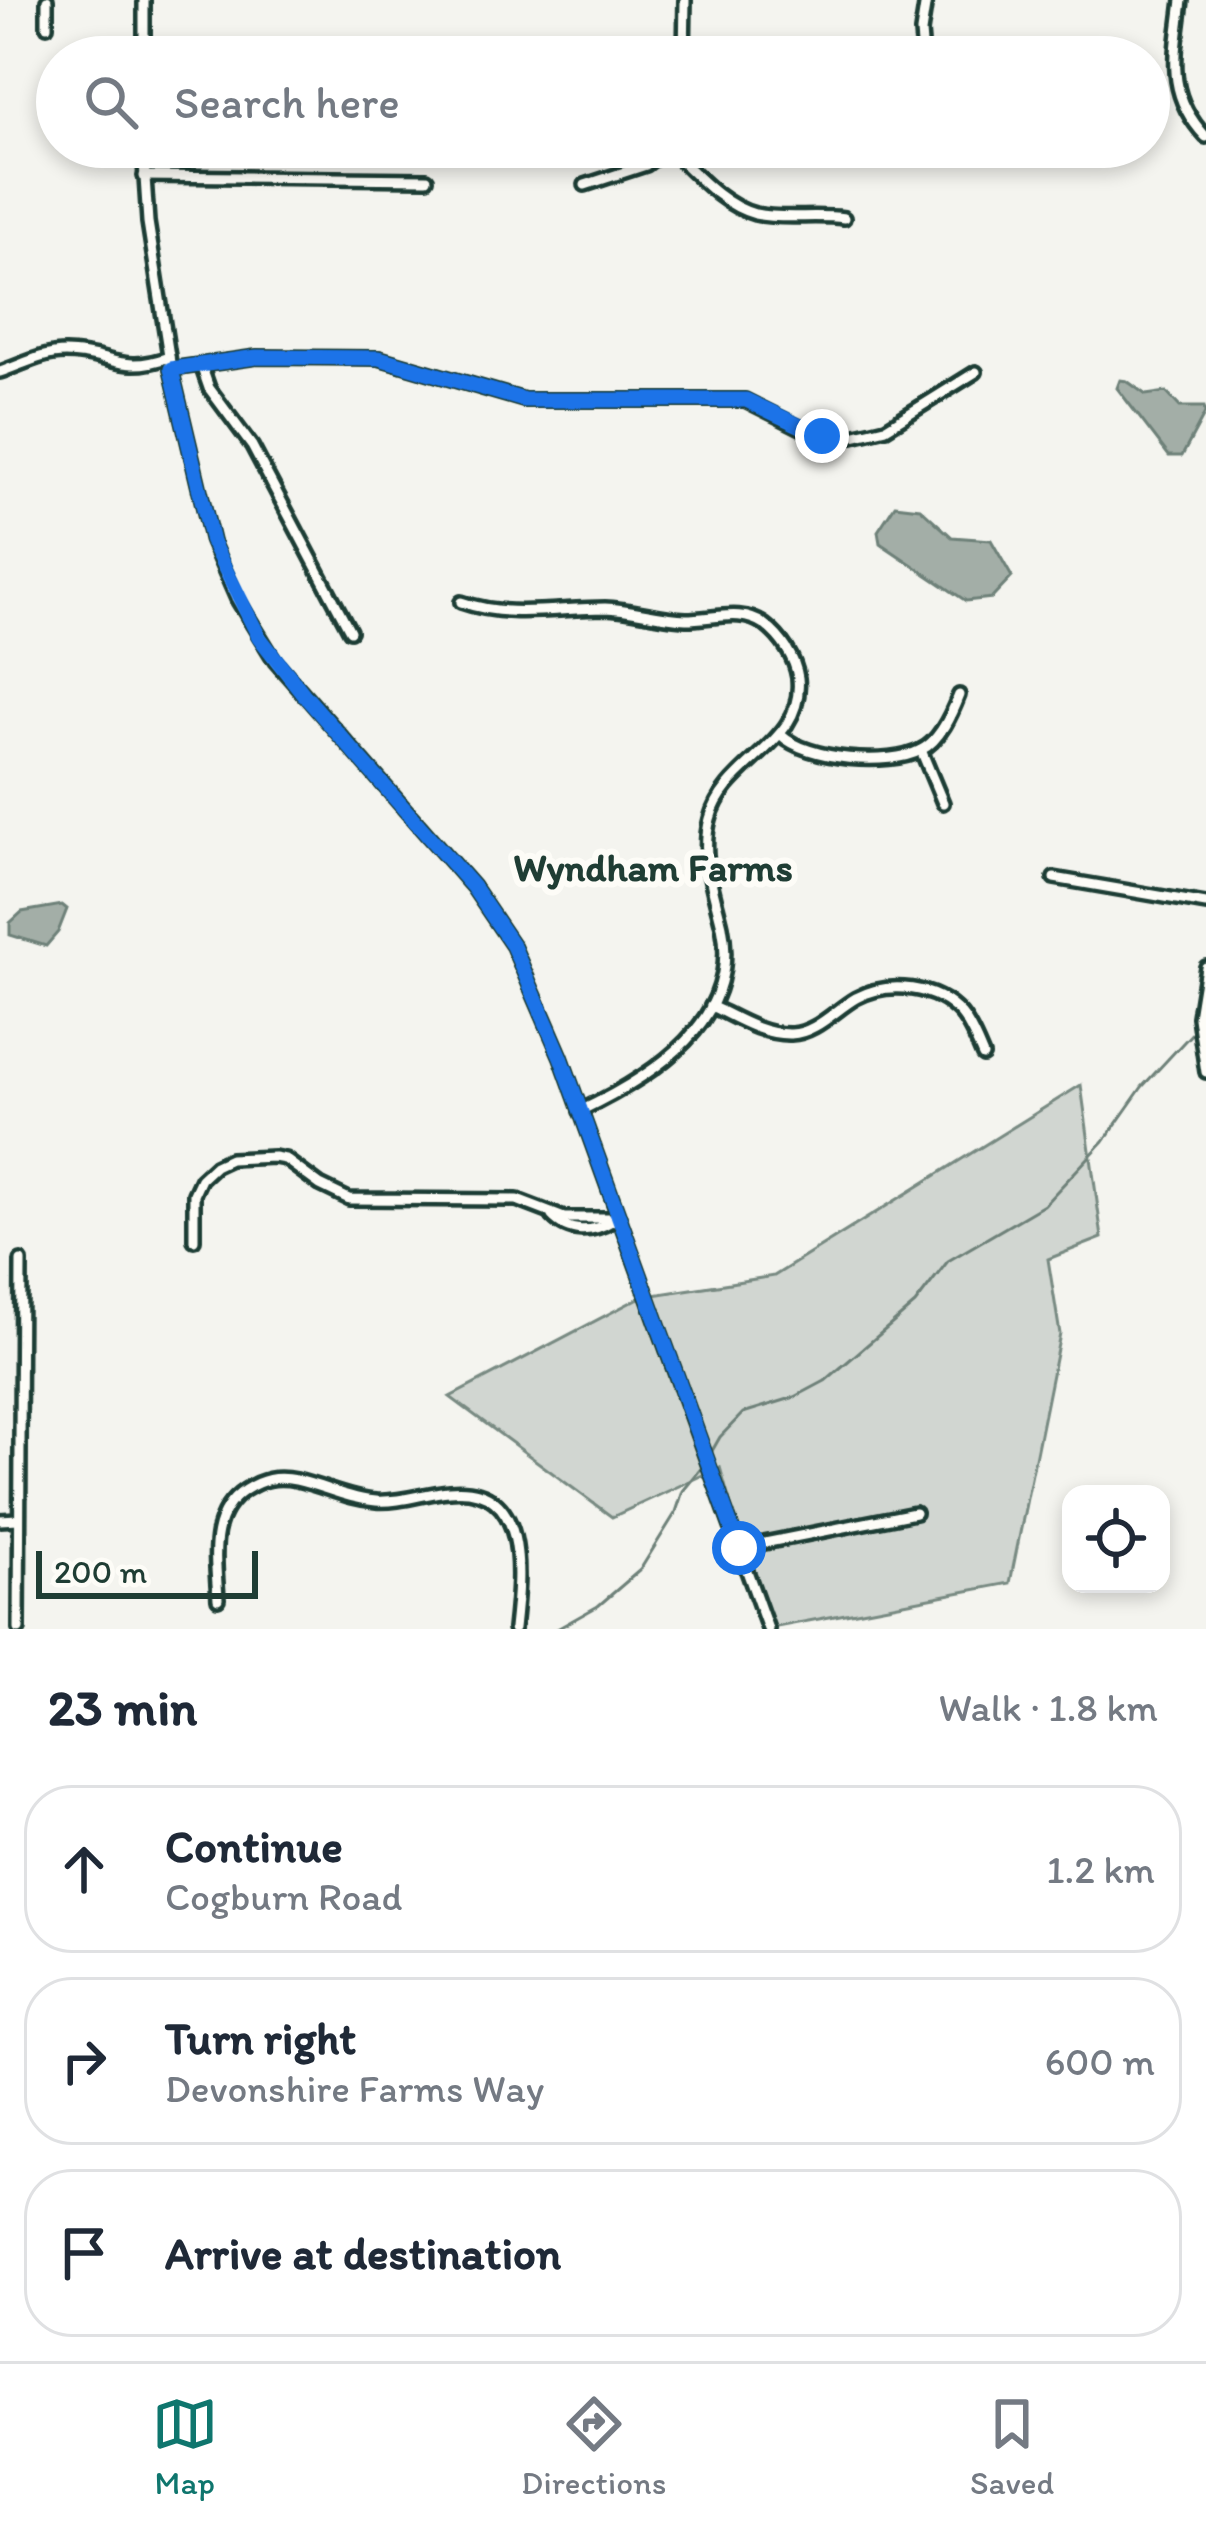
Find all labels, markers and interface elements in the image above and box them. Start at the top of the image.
search box [36,36,1170,168]
icon: search [78,69,144,135]
text: Search here [174,75,400,129]
route end [795,409,849,463]
district label: Wyndham Farms [513,844,793,891]
map controls [1062,1485,1170,1593]
button: locate [1062,1485,1170,1593]
route start [712,1521,766,1575]
scale bar [36,1545,258,1598]
text: 200 m [54,1552,147,1591]
text: 23 min [48,1677,197,1738]
text: Walk · 1.8 km [939,1684,1158,1731]
text: Continue [165,1819,343,1873]
icon: ahead [51,1836,117,1902]
text: 1.2 km [1046,1846,1155,1893]
text: Cogburn Road [165,1873,402,1920]
text: Turn right [165,2011,356,2065]
icon: right [51,2028,117,2094]
text: 600 m [1045,2038,1155,2085]
text: Devonshire Farms Way [165,2065,544,2112]
icon: arrive [51,2220,117,2286]
text: Arrive at destination [165,2226,561,2280]
tab: Map [152,2391,218,2502]
tab: Directions [521,2391,666,2502]
tab: Saved [970,2391,1054,2502]

